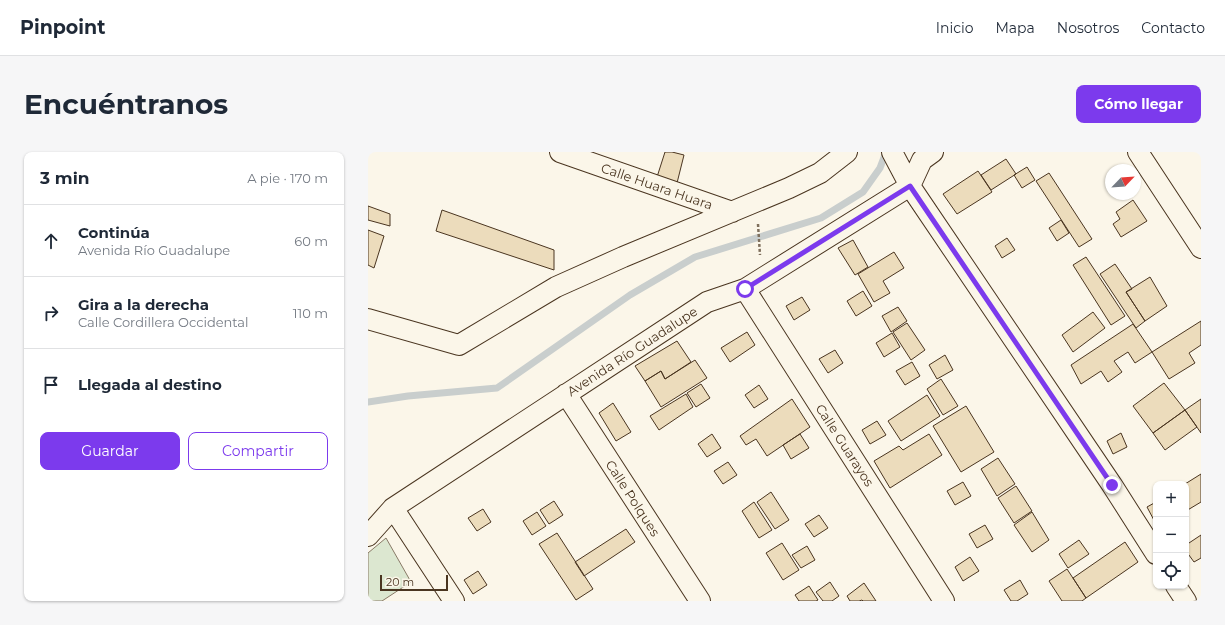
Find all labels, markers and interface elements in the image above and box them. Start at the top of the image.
text: Pinpoint [20,16,105,39]
text: Inicio [936,19,973,37]
text: Mapa [995,19,1035,37]
text: Nosotros [1057,19,1119,37]
text: Contacto [1141,19,1205,37]
button: Cómo llegar [1076,85,1201,123]
text: Encuéntranos [24,87,228,121]
street label: Calle Huara Huara [599,159,715,213]
north arrow [1105,164,1141,200]
text: 3 min [40,168,90,188]
text: A pie · 170 m [247,170,328,186]
text: Continúa [78,223,150,242]
icon: ahead [40,230,62,252]
text: 60 m [294,233,328,249]
text: Avenida Río Guadalupe [78,242,230,258]
route start [736,280,754,298]
text: Gira a la derecha [78,295,209,314]
icon: right [40,302,62,324]
street label: Avenida Río Guadalupe [564,303,700,399]
text: 110 m [293,305,328,321]
text: Calle Cordillera Occidental [78,314,249,330]
icon: arrive [40,374,62,396]
text: Llegada al destino [78,375,222,394]
street label: Calle Guarayos [812,401,878,489]
button: Guardar [40,432,180,470]
button: Compartir [188,432,328,470]
street label: Calle Polques [602,457,664,539]
route end [1103,476,1121,494]
map controls [1153,481,1189,589]
button: + [1153,481,1189,517]
button: − [1153,517,1189,553]
button: locate [1153,553,1189,589]
scale bar [380,573,448,592]
text: 20 m [386,575,414,589]

